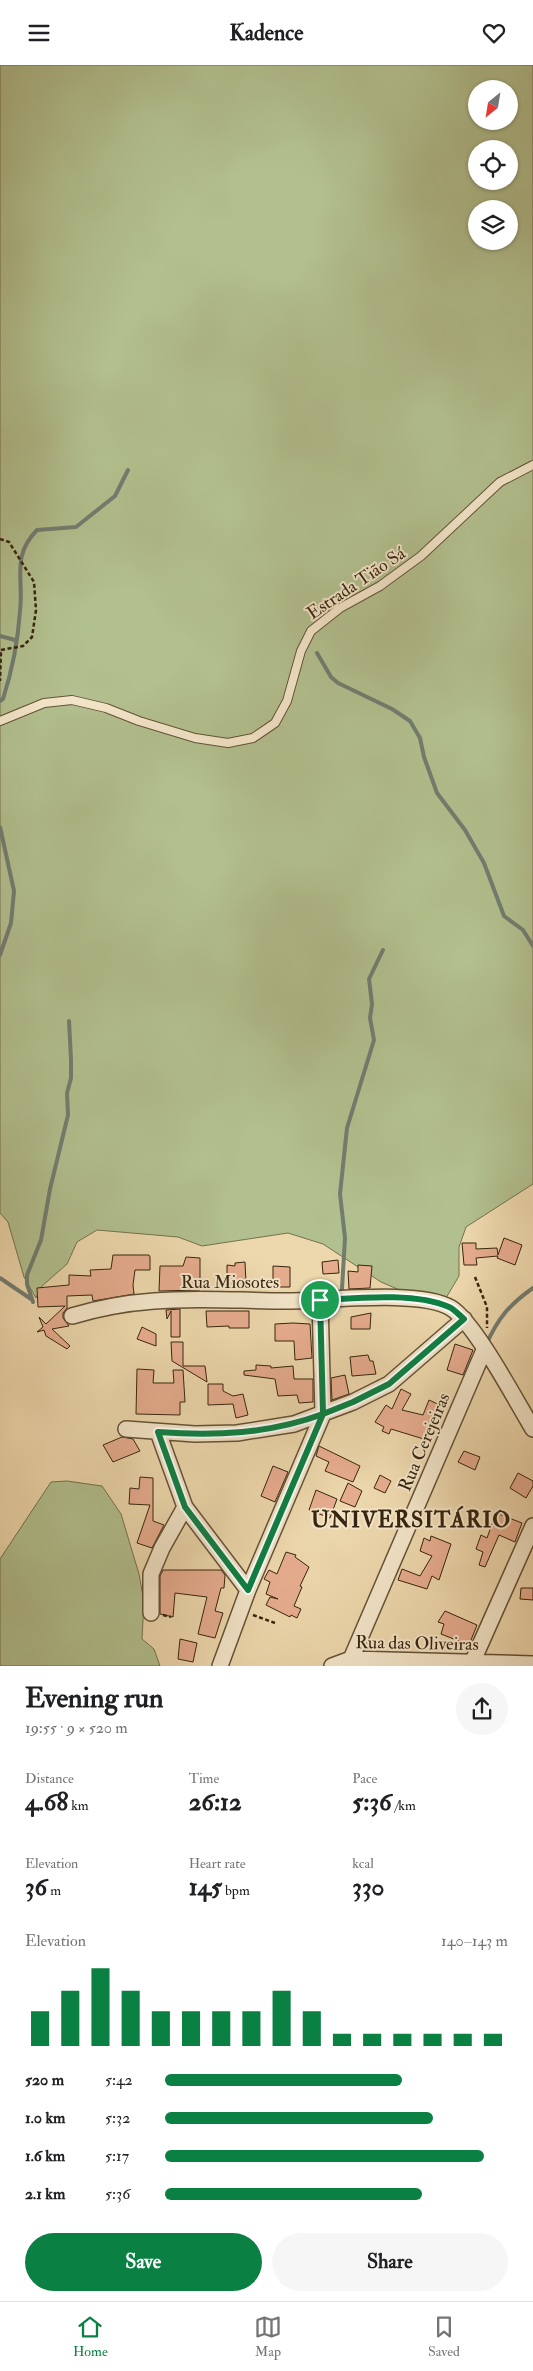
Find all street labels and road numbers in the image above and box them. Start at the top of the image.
street label: Estrada Tião Sá [302,542,411,625]
street label: Rua Miosotes [181,1271,279,1294]
street label: Rua Cerejeiras [393,1389,456,1495]
street label: Rua das Oliveiras [355,1631,479,1656]

